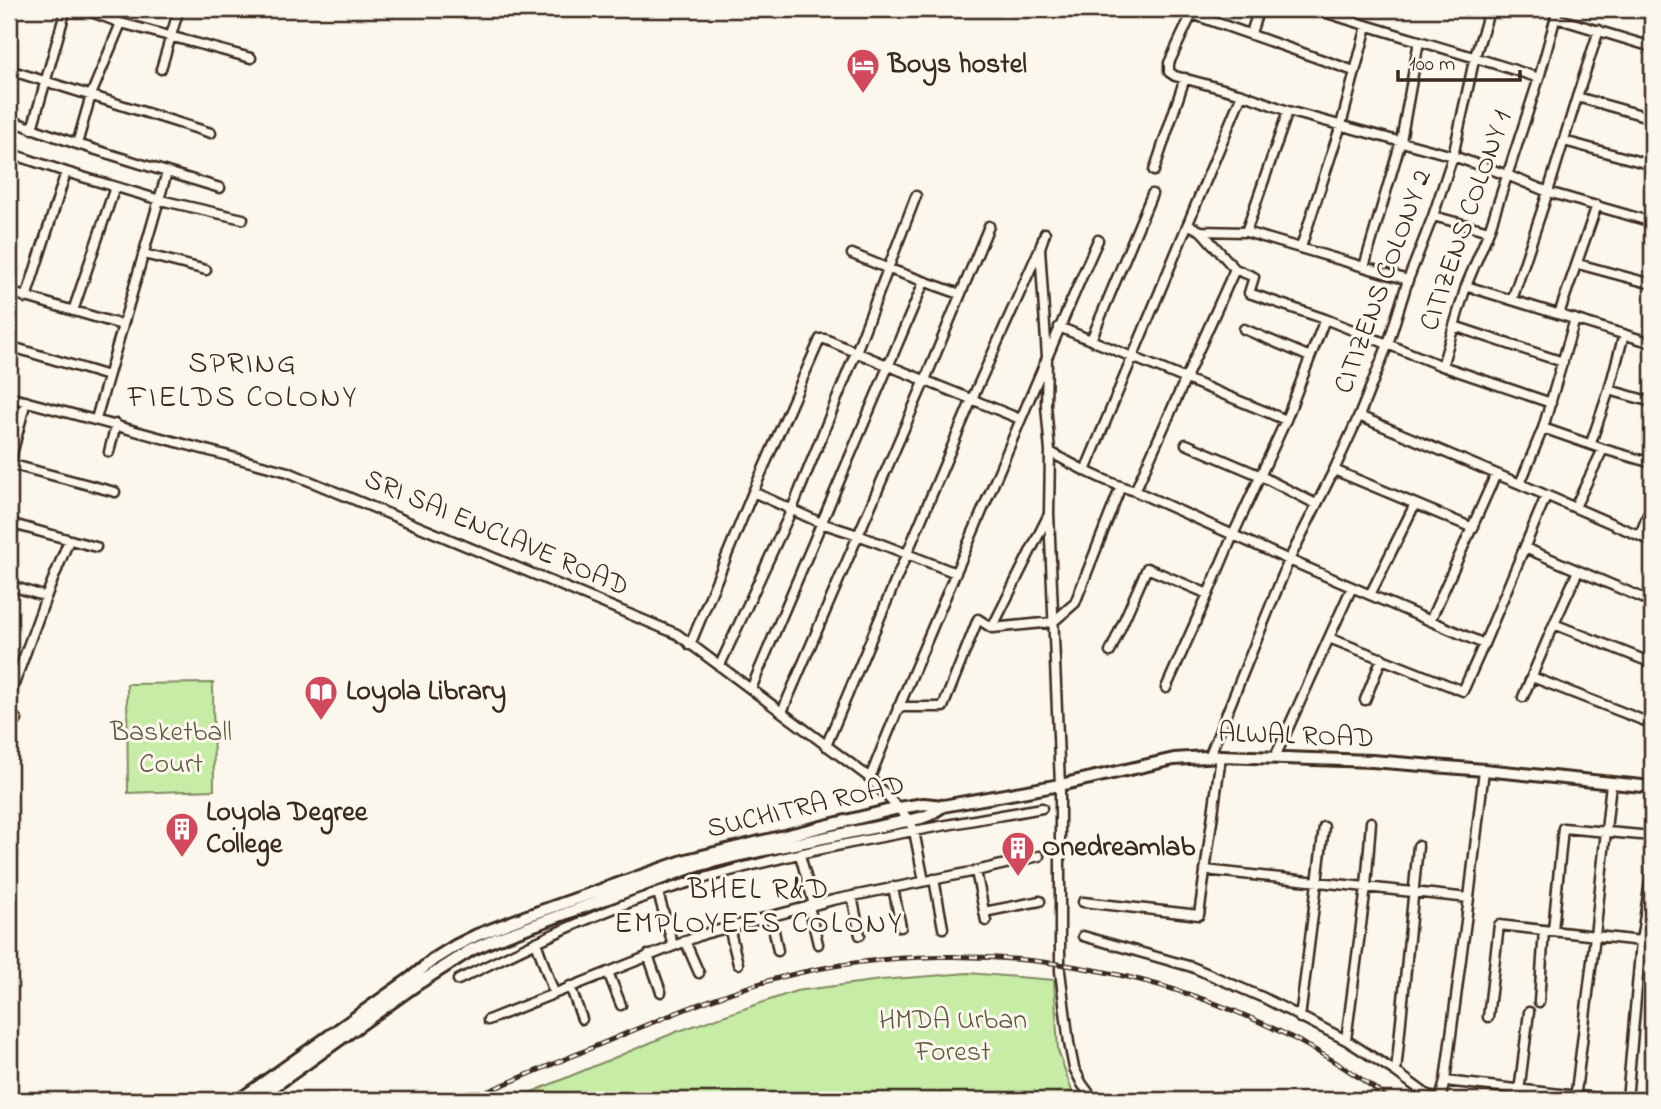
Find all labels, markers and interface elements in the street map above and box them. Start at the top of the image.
scale bar [1398,38,1521,82]
place label: Boys hostel [886,45,1027,86]
hotel icon: Boys hostel [844,46,882,95]
text: 100 m [1409,50,1455,80]
street label: CITIZENS COLONY 1 [1410,105,1524,337]
street label: CITIZENS COLONY 2 [1324,164,1444,400]
district label: SPRING FIELDS COLONY [127,343,358,421]
street label: SRI SAI ENCLAVE ROAD [357,460,635,608]
place label: Loyola Library [346,672,506,713]
library icon: Loyola Library [302,673,340,722]
park label: Basketball Court [109,713,232,786]
street label: ALWAL ROAD [1217,714,1375,760]
street label: SUCHITRA ROAD [703,765,909,851]
place label: Loyola Degree College [206,793,369,867]
building icon: Loyola Degree College [163,810,201,859]
place label: Onedreamlab [1042,828,1195,869]
building icon: Onedreamlab [999,829,1037,878]
district label: BHEL R&D EMPLOYEES COLONY [614,869,904,947]
park label: HMDA Urban Forest [879,1001,1027,1074]

